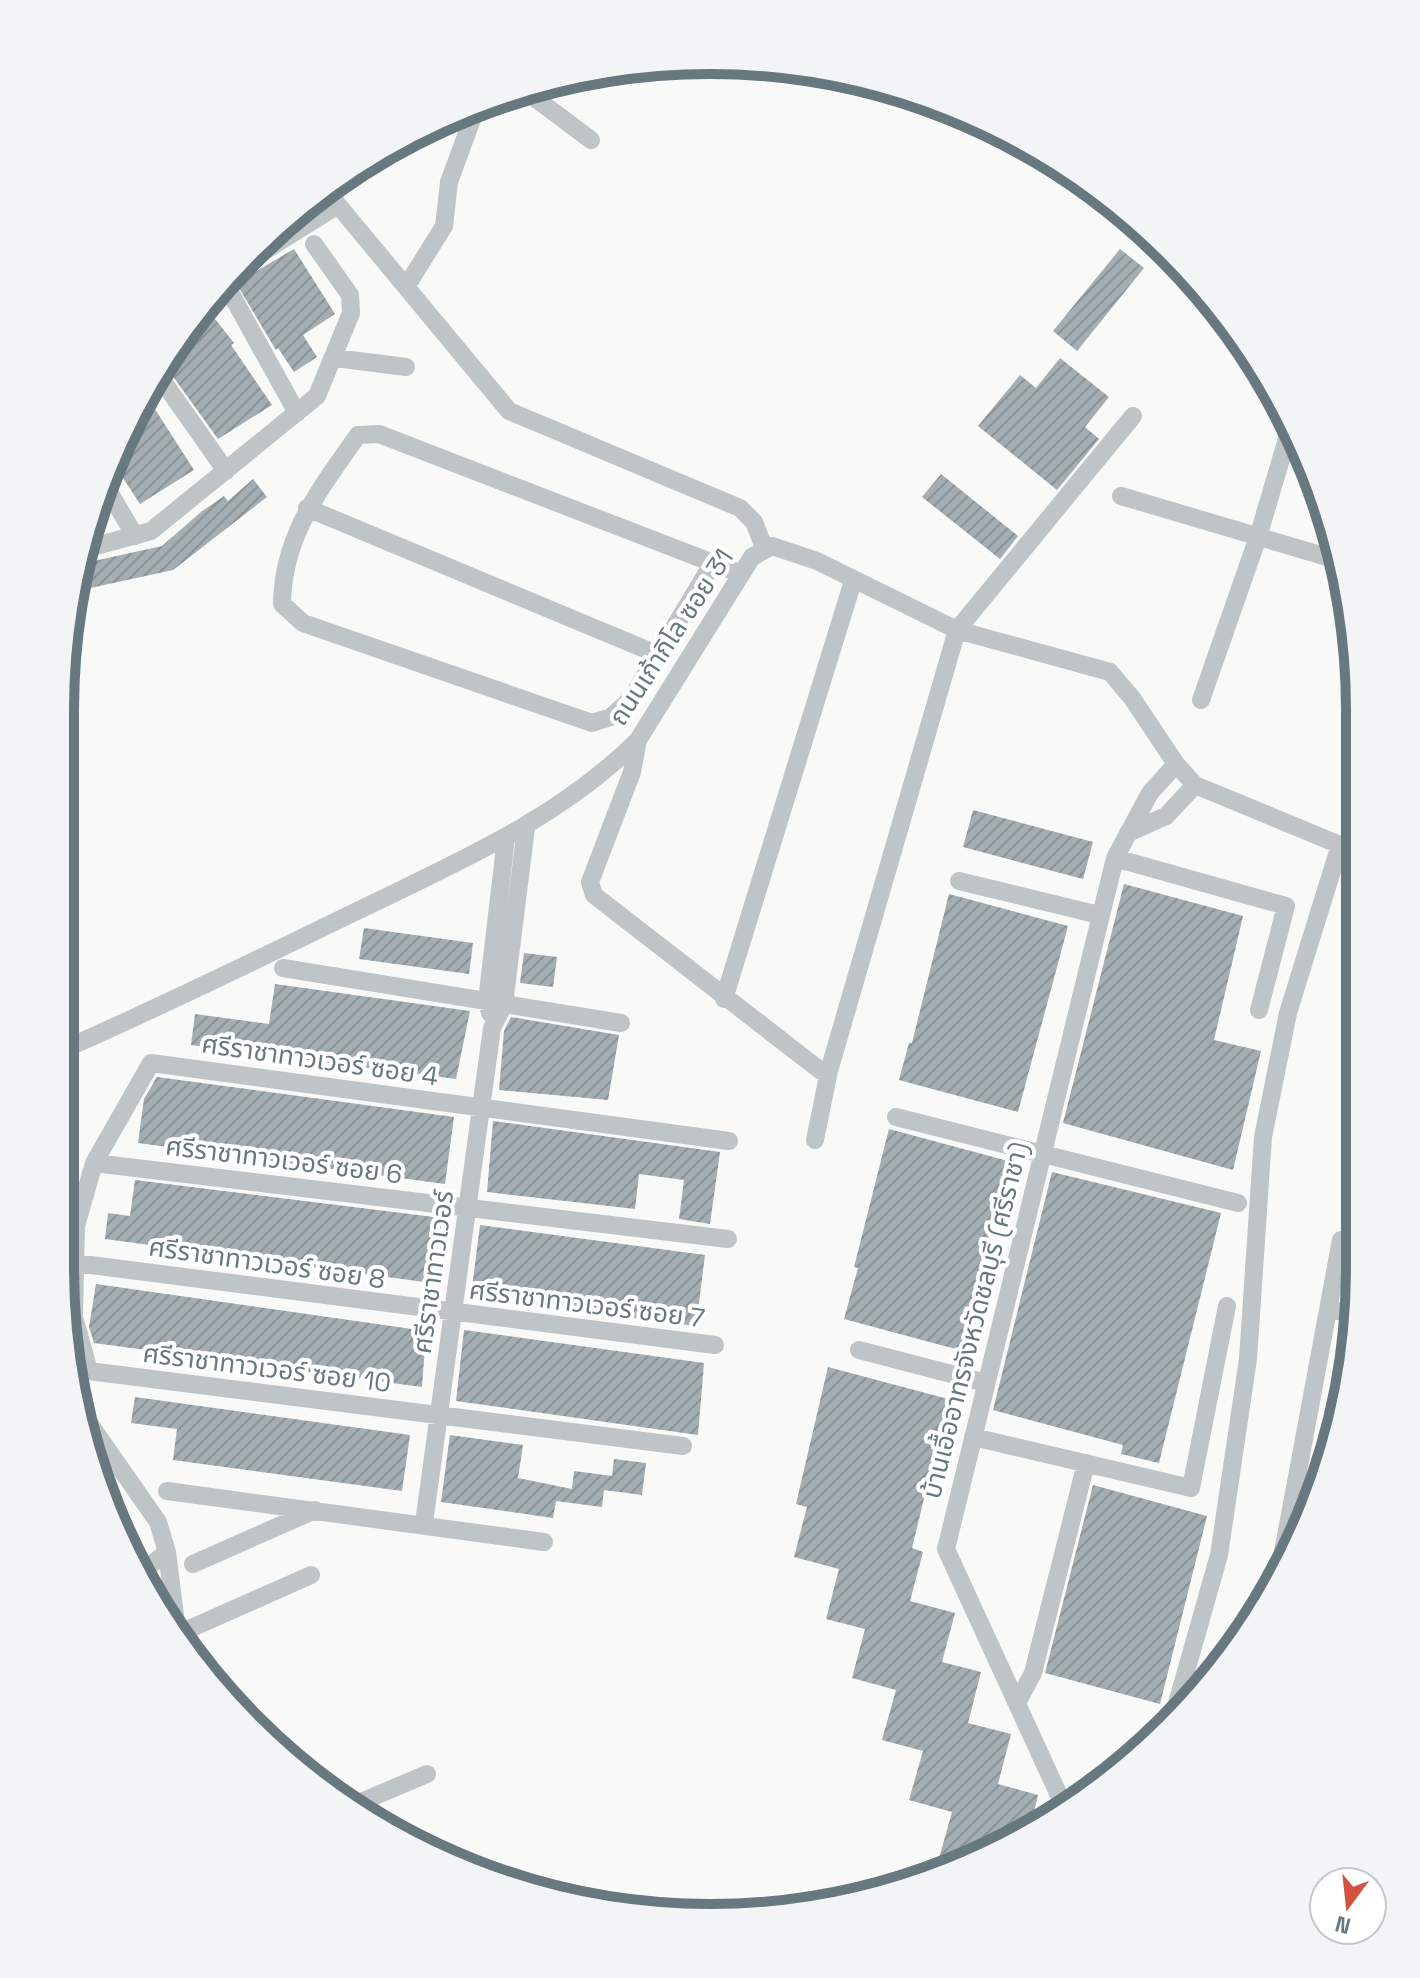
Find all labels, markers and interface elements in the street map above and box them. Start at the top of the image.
street label: ถนนเก้ากิโล ซอย 31 [601,542,741,732]
street label: ศรีราชาทาวเวอร์ ซอย 4 [200,1027,440,1093]
street label: ศรีราชาทาวเวอร์ ซอย 6 [164,1129,404,1191]
street label: บ้านเอื้ออาทรจังหวัดชลบุรี (ศรีราชา) [913,1138,1036,1502]
street label: ศรีราชาทาวเวอร์ [405,1187,461,1356]
street label: ศรีราชาทาวเวอร์ ซอย 8 [147,1230,387,1296]
street label: ศรีราชาทาวเวอร์ ซอย 7 [467,1273,707,1335]
street label: ศรีราชาทาวเวอร์ ซอย 10 [141,1336,393,1400]
north arrow [1308,1866,1388,1946]
text: N [1332,1910,1354,1941]

